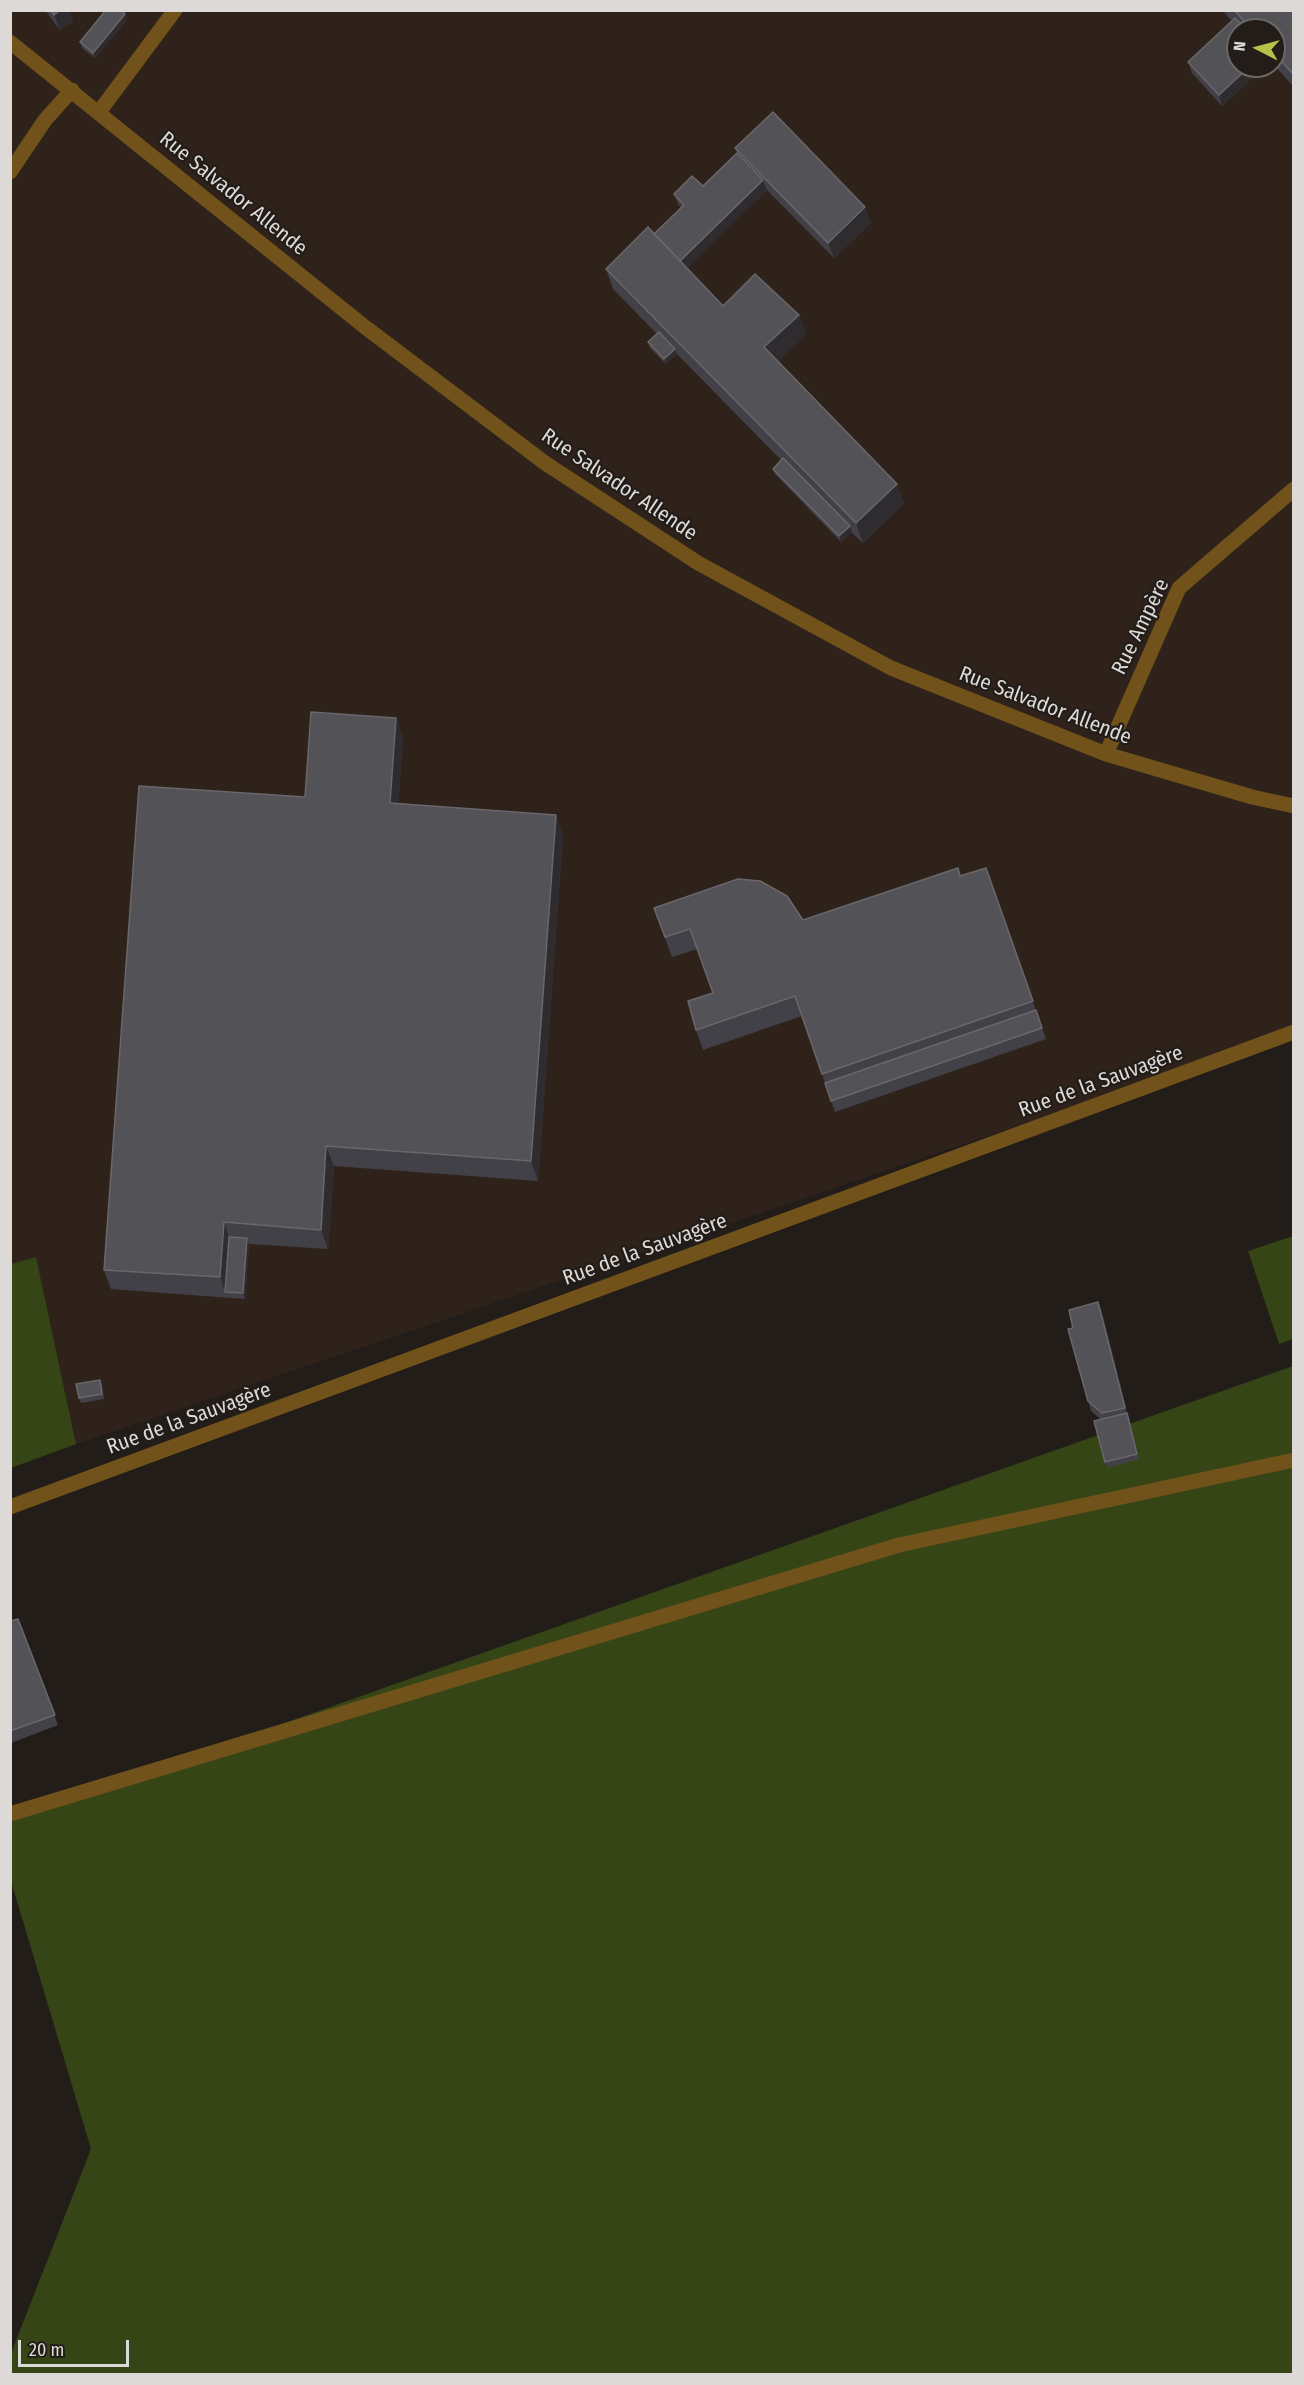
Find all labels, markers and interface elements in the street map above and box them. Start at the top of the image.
north arrow [1226,18,1286,78]
text: N [1230,41,1250,52]
street label: Rue Salvador Allende [154,127,312,261]
street label: Rue Salvador Allende [536,424,702,546]
street label: Rue Ampère [1107,575,1175,679]
street label: Rue Salvador Allende [955,662,1135,750]
street label: Rue de la Sauvagère [1015,1041,1187,1123]
street label: Rue de la Sauvagère [559,1209,731,1291]
street label: Rue de la Sauvagère [103,1378,275,1460]
scale bar [21,2328,132,2366]
text: 20 m [29,2339,64,2361]

